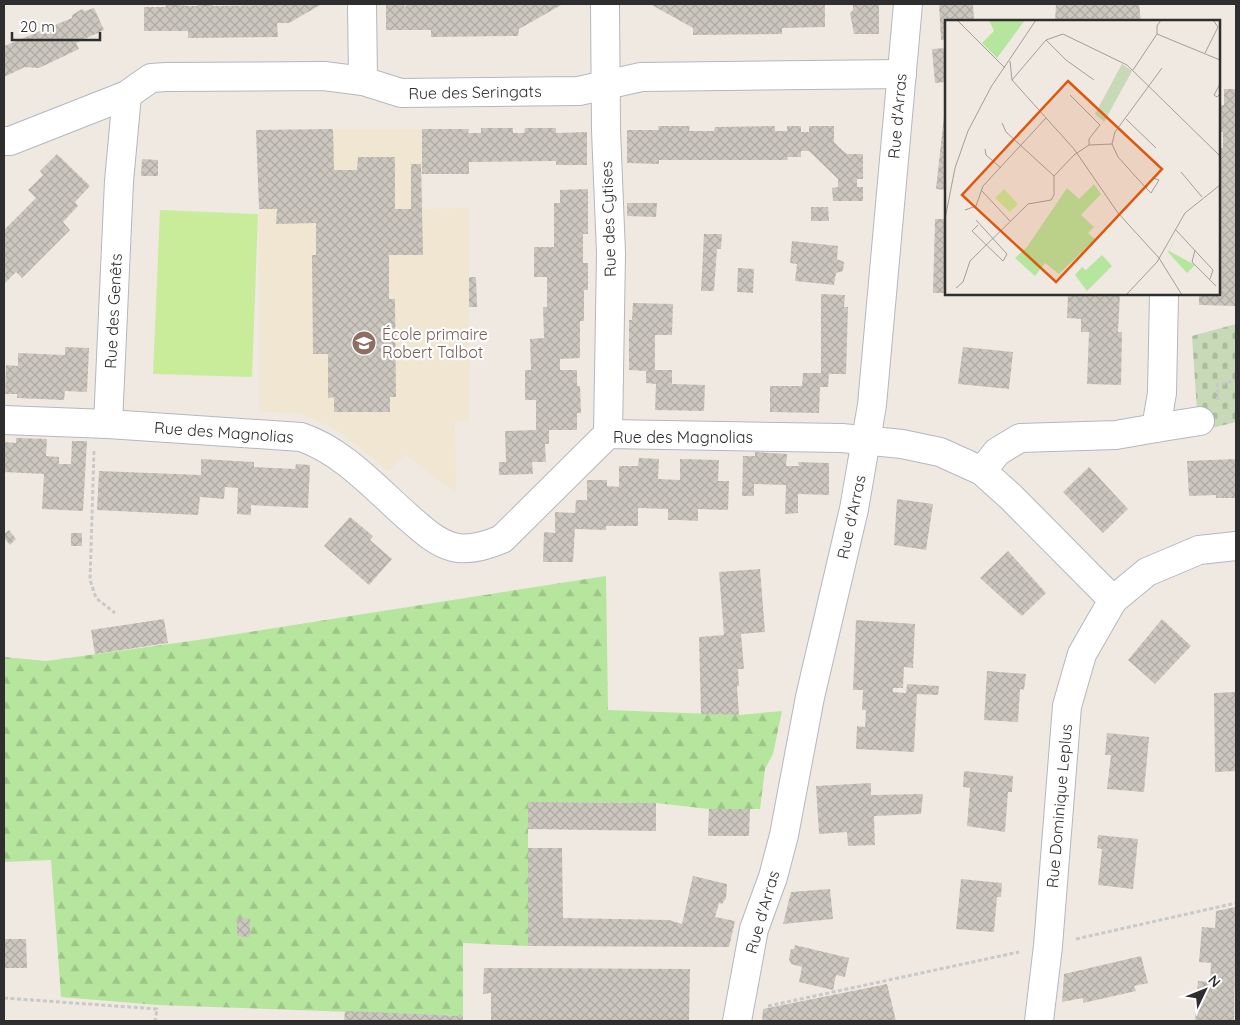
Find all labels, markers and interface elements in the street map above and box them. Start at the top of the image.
scale bar [12,10,100,42]
text: 20 m [20,17,55,36]
inset map [945,20,1220,295]
street label: Rue d'Arras [883,73,911,159]
street label: Rue des Seringats [408,81,542,103]
street label: Rue des Cytises [596,161,620,277]
street label: Rue des Genêts [100,253,126,369]
place label: École primaire Robert Talbot [382,324,488,362]
school or university icon: École primaire Robert Talbot [351,330,377,356]
street label: Rue des Magnolias [154,417,294,447]
street label: Rue des Magnolias [613,427,753,447]
street label: Rue d'Arras [832,473,870,561]
street label: Rue Dominique Leplus [1042,723,1076,889]
street label: Rue d'Arras [741,868,783,956]
north arrow [1180,965,1230,1015]
text: N [1204,971,1225,991]

